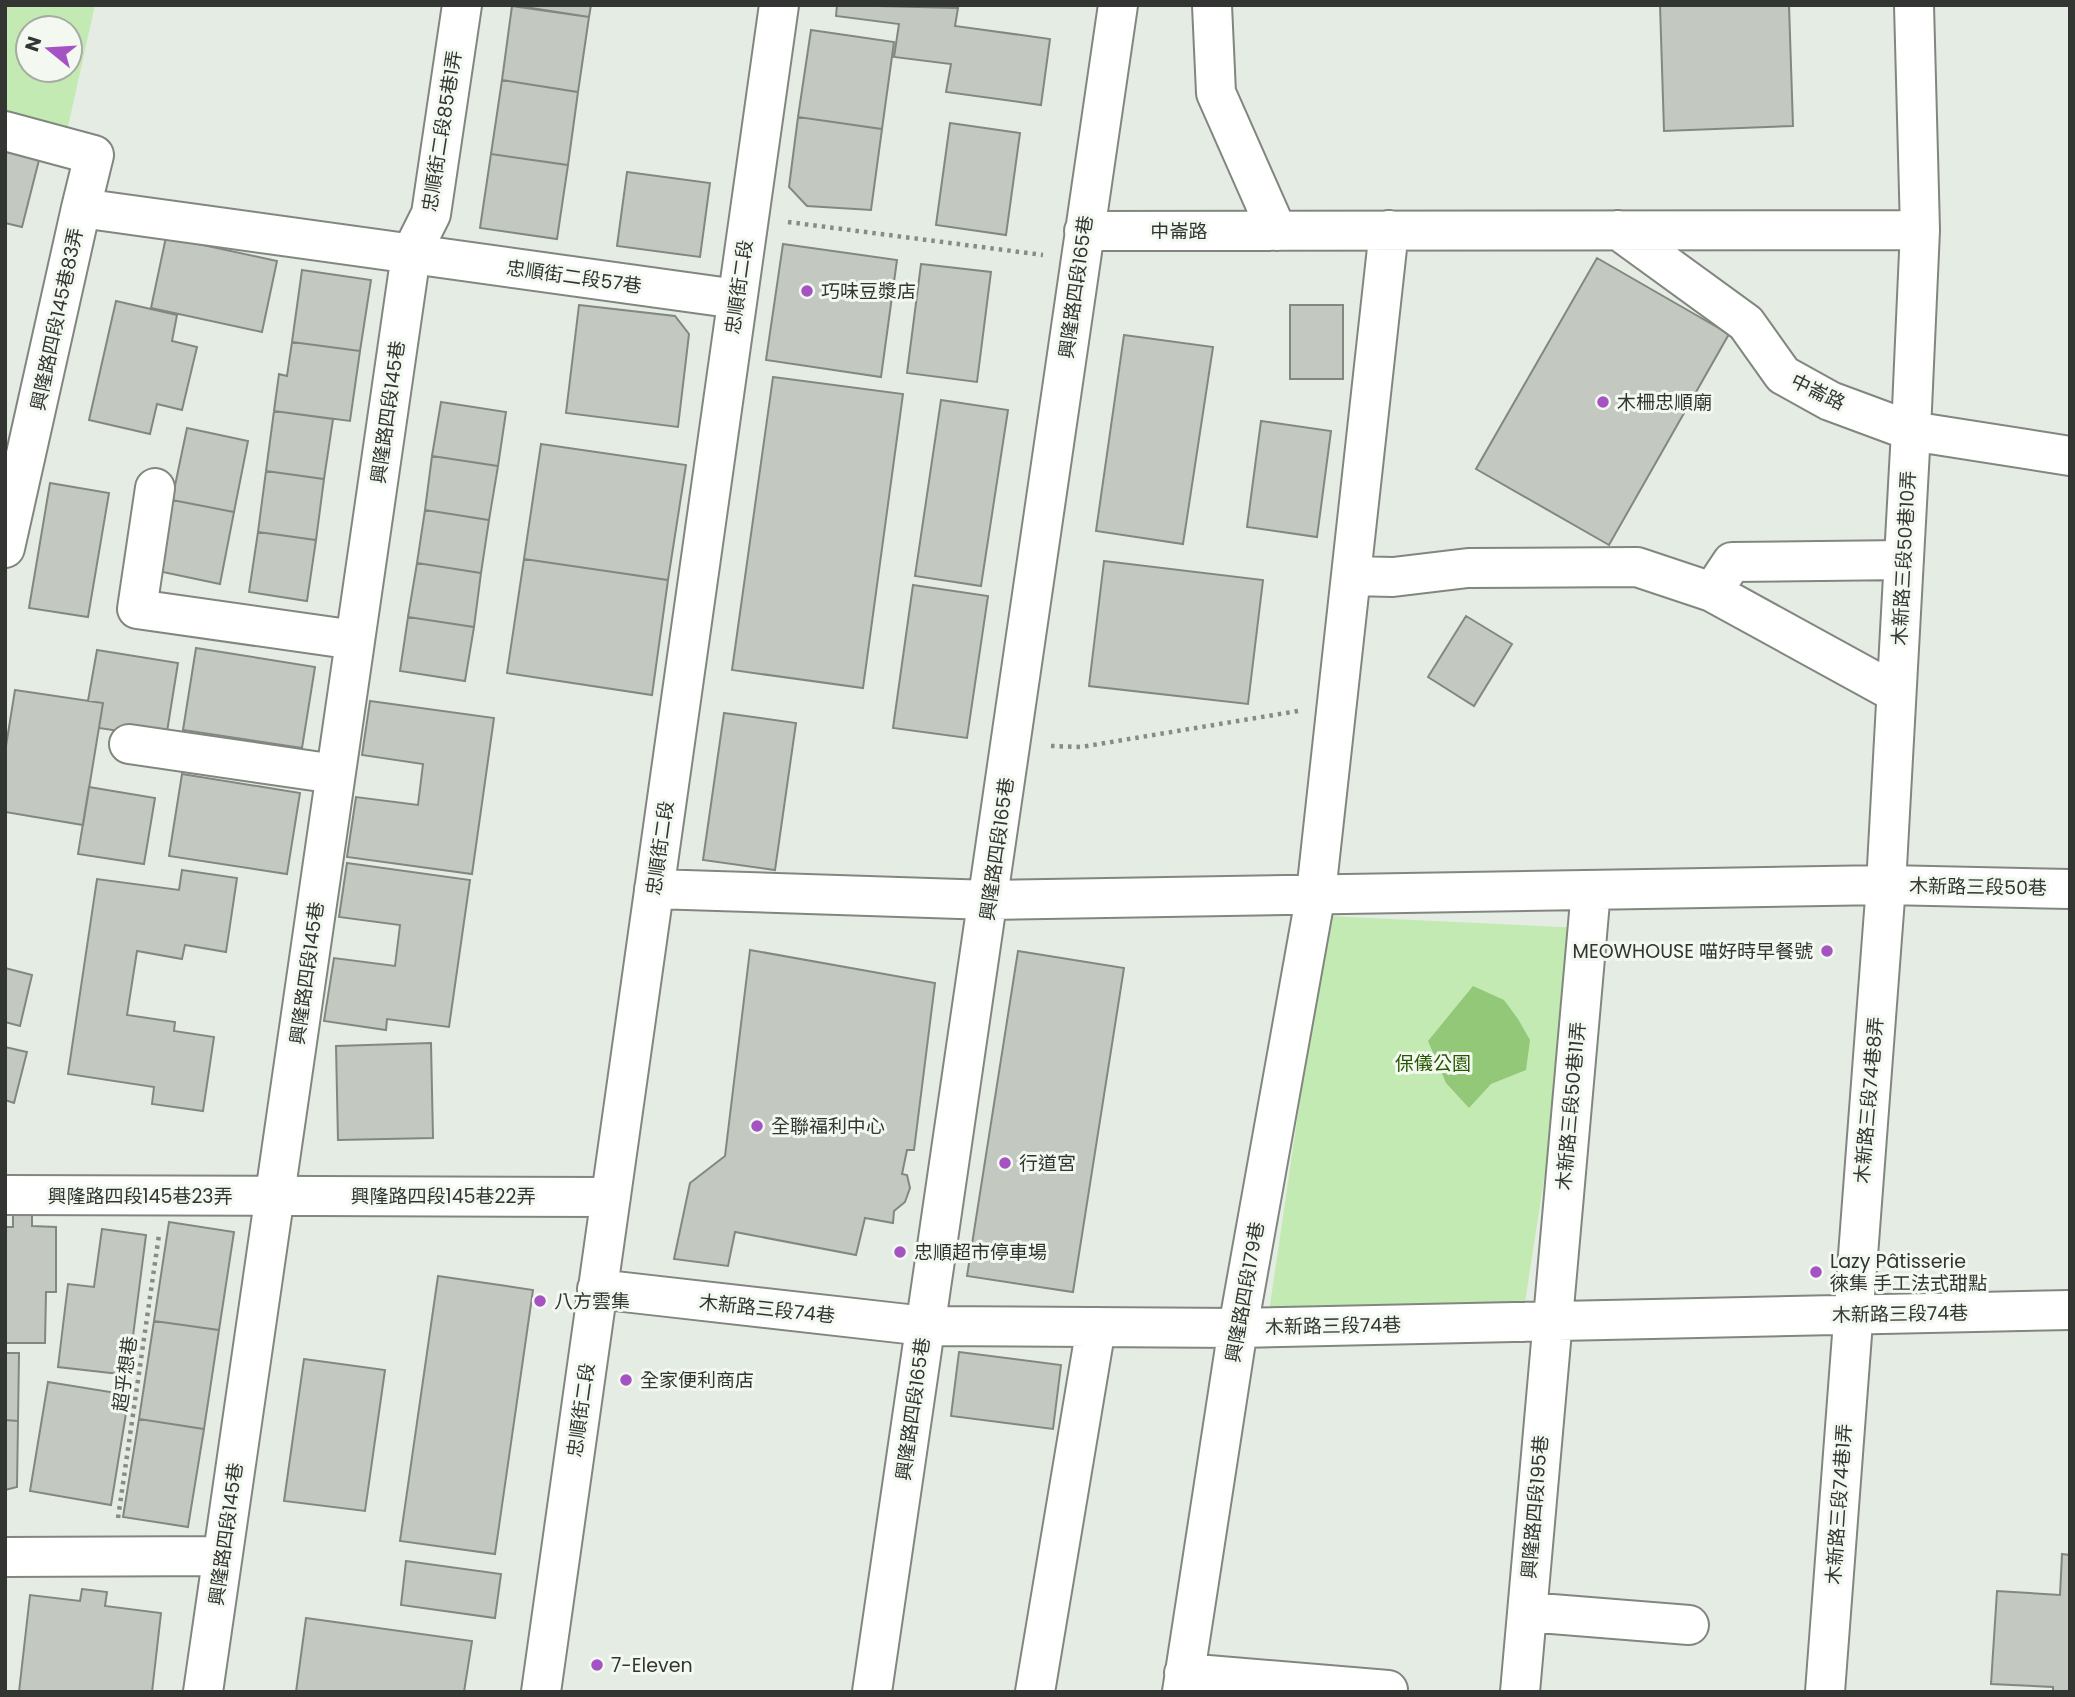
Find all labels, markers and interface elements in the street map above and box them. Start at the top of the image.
north arrow [14,14,84,84]
text: N [18,33,48,55]
street label: 忠順街二段85巷1弄 [416,48,468,214]
street label: 興隆路四段165巷 [1053,214,1099,360]
street label: 中崙路 [1150,218,1208,245]
street label: 興隆路四段145巷83弄 [24,225,90,413]
street label: 忠順街二段 [719,238,759,336]
street label: 忠順街二段57巷 [505,254,643,300]
place label: 巧味豆漿店 [821,278,916,305]
marker: 巧味豆漿店 [799,283,815,299]
street label: 興隆路四段145巷 [365,339,411,485]
street label: 中崙路 [1786,367,1850,417]
place label: 木柵忠順廟 [1617,389,1712,416]
marker: 木柵忠順廟 [1595,394,1611,410]
street label: 木新路三段50巷10弄 [1886,470,1922,646]
street label: 興隆路四段165巷 [974,776,1020,922]
street label: 忠順街二段 [640,799,680,897]
street label: 木新路三段50巷 [1909,872,2047,902]
street label: 興隆路四段145巷 [284,900,330,1046]
place label: MEOWHOUSE 喵好時早餐號 [1573,938,1813,965]
marker: MEOWHOUSE 喵好時早餐號 [1819,943,1835,959]
street label: 木新路三段74巷8弄 [1848,1015,1890,1185]
street label: 木新路三段50巷11弄 [1550,1021,1592,1191]
park label: 保儀公園 [1395,1050,1471,1077]
place label: 全聯福利中心 [771,1113,885,1140]
marker: 全聯福利中心 [749,1118,765,1134]
place label: 行道宮 [1019,1150,1076,1177]
marker: 行道宮 [997,1155,1013,1171]
street label: 興隆路四段145巷23弄 [47,1183,233,1210]
street label: 興隆路四段145巷22弄 [351,1183,535,1210]
street label: 興隆路四段179巷 [1219,1220,1271,1364]
place label: 忠順超市停車場 [914,1239,1047,1266]
marker: 忠順超市停車場 [892,1244,908,1260]
place label: Lazy Pâtisserie 徠集 手工法式甜點 [1830,1248,1987,1297]
marker: Lazy Pâtisserie 徠集 手工法式甜點 [1808,1264,1824,1280]
place label: 八方雲集 [554,1288,630,1315]
street label: 木新路三段74巷 [698,1288,836,1330]
marker: 八方雲集 [532,1293,548,1309]
street label: 木新路三段74巷 [1832,1299,1968,1329]
street label: 木新路三段74巷 [1265,1311,1401,1341]
street label: 超乎想巷 [106,1334,144,1414]
street label: 興隆路四段165巷 [890,1336,936,1482]
street label: 忠順街二段 [561,1361,601,1459]
place label: 全家便利商店 [640,1367,754,1394]
marker: 全家便利商店 [618,1372,634,1388]
street label: 木新路三段74巷1弄 [1820,1423,1858,1585]
street label: 興隆路四段195巷 [1515,1434,1555,1580]
street label: 興隆路四段145巷 [203,1461,249,1607]
place label: 7-Eleven [611,1652,693,1679]
marker: 7-Eleven [589,1657,605,1673]

